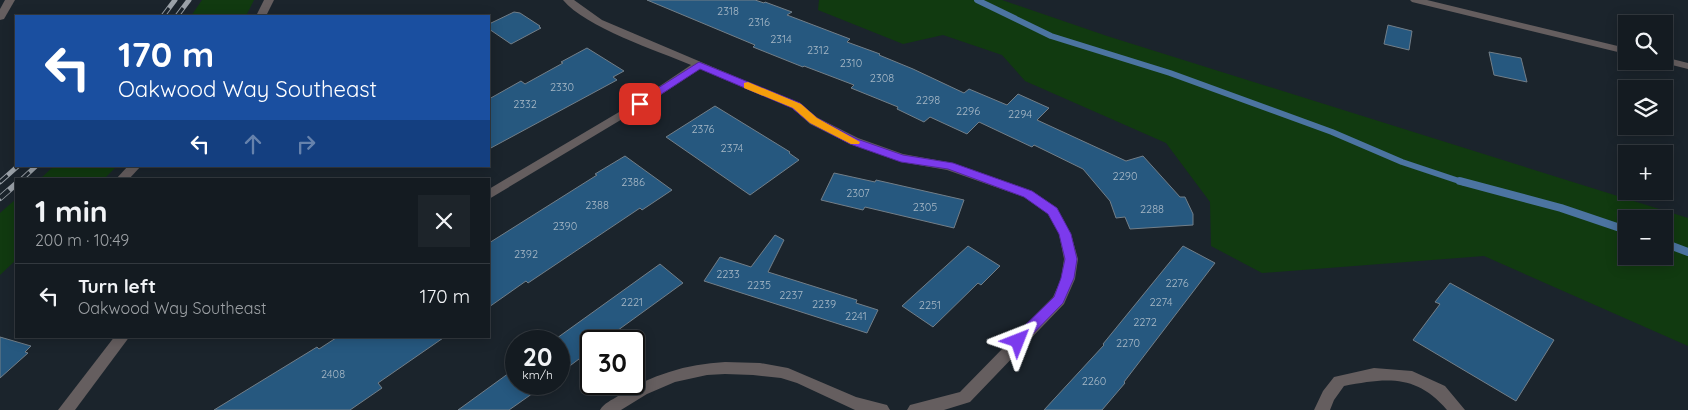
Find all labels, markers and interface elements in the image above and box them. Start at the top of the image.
house number: 2318 [717,4,739,18]
house number: 2316 [748,15,770,29]
map controls [1618,15,1673,265]
button: search [1618,15,1673,70]
text: 170 m [118,32,214,76]
house number: 2314 [770,32,792,46]
icon: left [35,35,100,100]
house number: 2312 [807,43,829,57]
house number: 2310 [840,56,862,70]
house number: 2308 [870,71,894,85]
text: Oakwood Way Southeast [118,75,377,103]
house number: 2330 [550,80,574,94]
button: layers [1618,80,1673,135]
pin [619,83,661,125]
icon: arrive [626,90,654,118]
house number: 2298 [916,93,940,107]
house number: 2332 [513,97,537,111]
house number: 2296 [956,104,980,118]
house number: 2294 [1008,107,1032,121]
house number: 2376 [691,122,715,136]
icon: left [186,130,214,158]
icon: ahead [239,130,267,158]
icon: right [292,130,320,158]
house number: 2374 [721,141,744,155]
button: + [1618,145,1673,200]
house number: 2290 [1113,169,1137,183]
house number: 2386 [621,175,645,189]
house number: 2307 [846,186,870,200]
text: 1 min [35,192,108,230]
button: close [418,195,470,247]
house number: 2388 [585,198,609,212]
house number: 2305 [913,200,937,214]
house number: 2288 [1140,202,1164,216]
button: − [1618,210,1673,265]
house number: 2390 [553,219,577,233]
text: 200 m · 10:49 [35,230,129,250]
house number: 2392 [514,247,538,261]
house number: 2233 [716,267,740,281]
text: Turn left [78,274,156,298]
house number: 2276 [1165,276,1189,290]
house number: 2235 [747,278,771,292]
icon: left [35,282,63,310]
text: 170 m [419,284,470,308]
house number: 2237 [779,288,803,302]
house number: 2221 [621,295,643,309]
house number: 2274 [1150,295,1173,309]
house number: 2239 [812,297,836,311]
text: Oakwood Way Southeast [78,298,266,318]
house number: 2251 [919,298,941,312]
house number: 2241 [845,309,867,323]
position arrow [991,314,1043,366]
house number: 2272 [1133,315,1157,329]
speed limit sign: 30 [580,330,645,395]
house number: 2270 [1116,336,1140,350]
text: 20 [523,341,552,372]
house number: 2408 [321,367,345,381]
text: km/h [522,367,553,382]
house number: 2260 [1082,374,1106,388]

